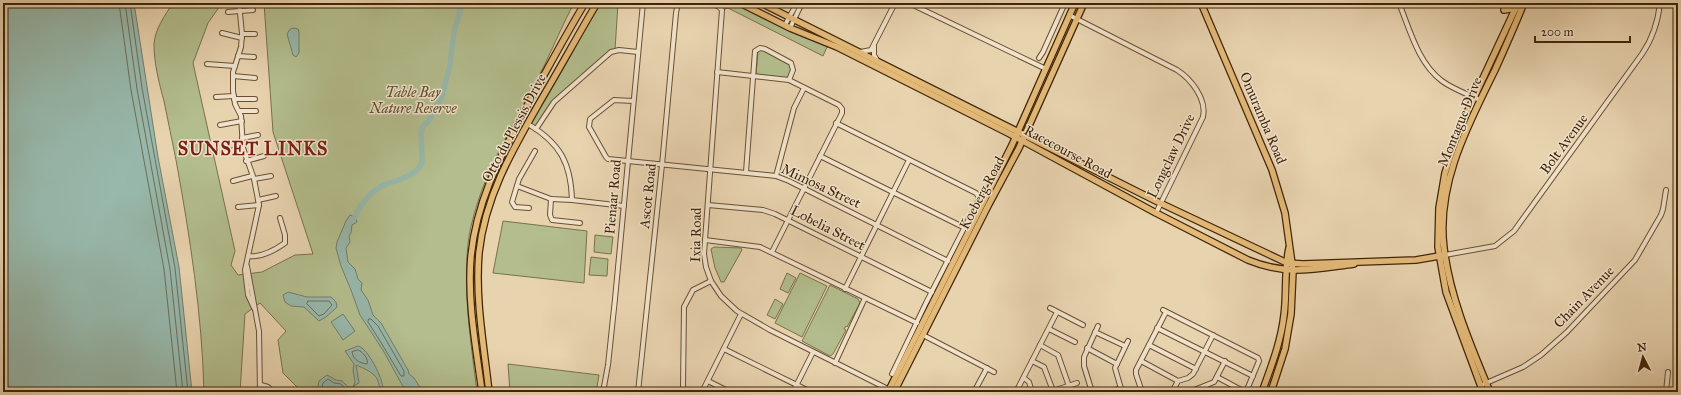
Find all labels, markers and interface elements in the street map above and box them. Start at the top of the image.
scale bar [1535,18,1630,44]
text: 200 m [1541,25,1574,39]
street label: Omuramba Road [1236,69,1290,167]
street label: Otto du Plessis Drive [478,71,550,185]
street label: Montague Drive [1434,75,1486,169]
park label: Table Bay Nature Reserve [369,84,457,117]
street label: Longclaw Drive [1143,111,1199,201]
street label: Bolt Avenue [1537,111,1592,177]
street label: Racecourse Road [1021,122,1115,182]
district label: SUNSET LINKS [178,138,328,160]
street label: Koeberg Road [956,154,1008,232]
street label: Pienaar Road [601,159,625,235]
street label: Mimosa Street [778,160,864,212]
street label: Ascot Road [636,163,660,230]
street label: Lobelia Street [788,202,868,254]
street label: Ixia Road [687,207,705,263]
street label: Chain Avenue [1550,262,1618,332]
north arrow [1623,337,1663,377]
text: N [1637,341,1648,355]

